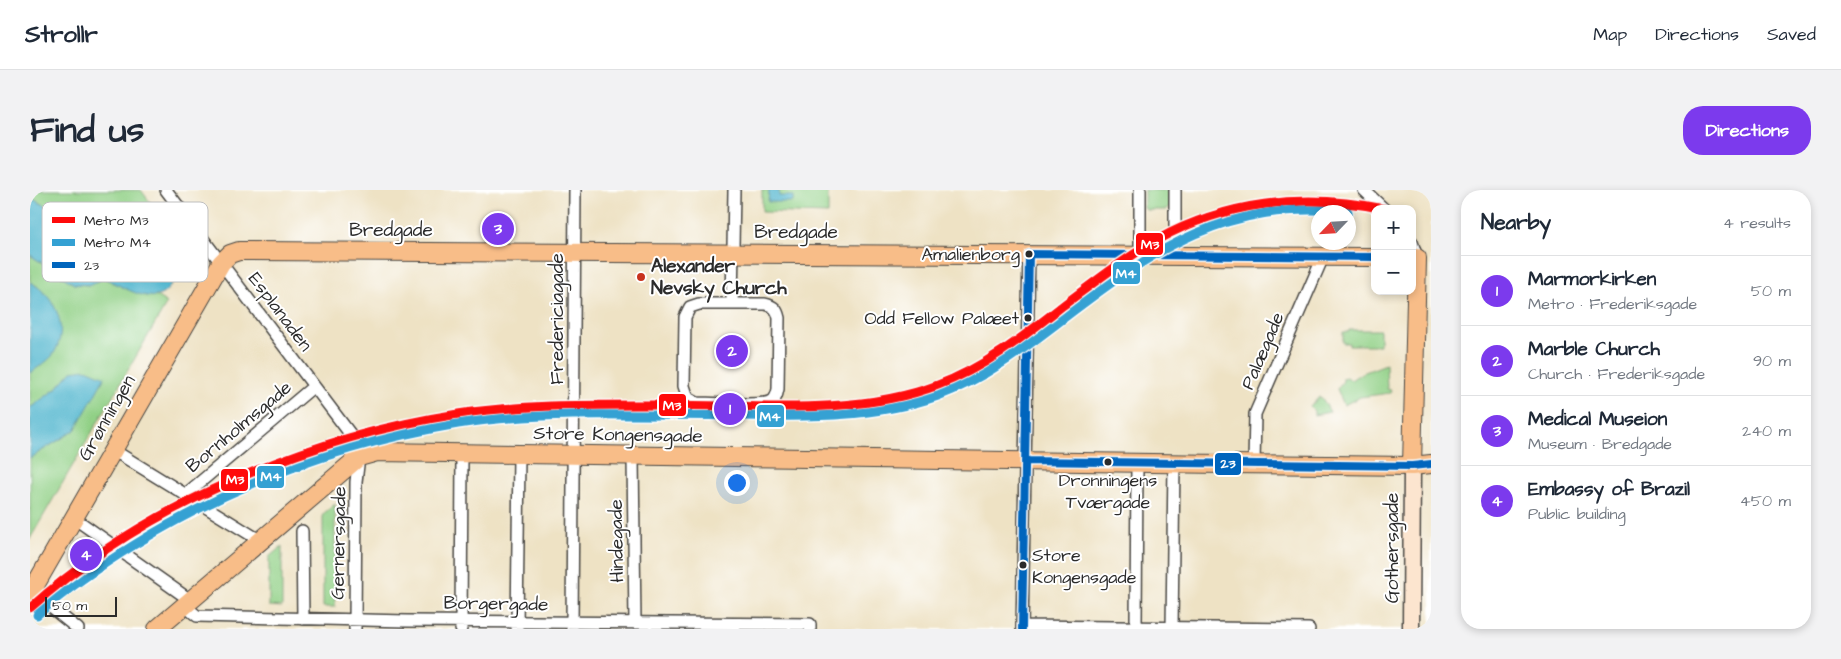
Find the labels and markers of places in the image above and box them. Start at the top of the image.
pin: 3 [482,210,514,248]
place label: Amalienborg [922,242,1020,268]
marker: Amalienborg [1024,249,1034,259]
place label: Alexander Nevsky Church [651,253,787,303]
marker: Alexander Nevsky Church [635,271,647,283]
place label: Odd Fellow Palæet [864,306,1020,331]
marker: Odd Fellow Palæet [1023,313,1033,323]
pin: 2 [716,332,748,370]
pin: 1 [714,390,746,428]
marker: Dronningens Tværgade [1103,457,1113,467]
place label: Dronningens Tværgade [1059,468,1157,516]
pin: 4 [70,536,102,574]
place label: Store Kongensgade [1032,543,1137,591]
marker: Store Kongensgade [1018,560,1028,570]

